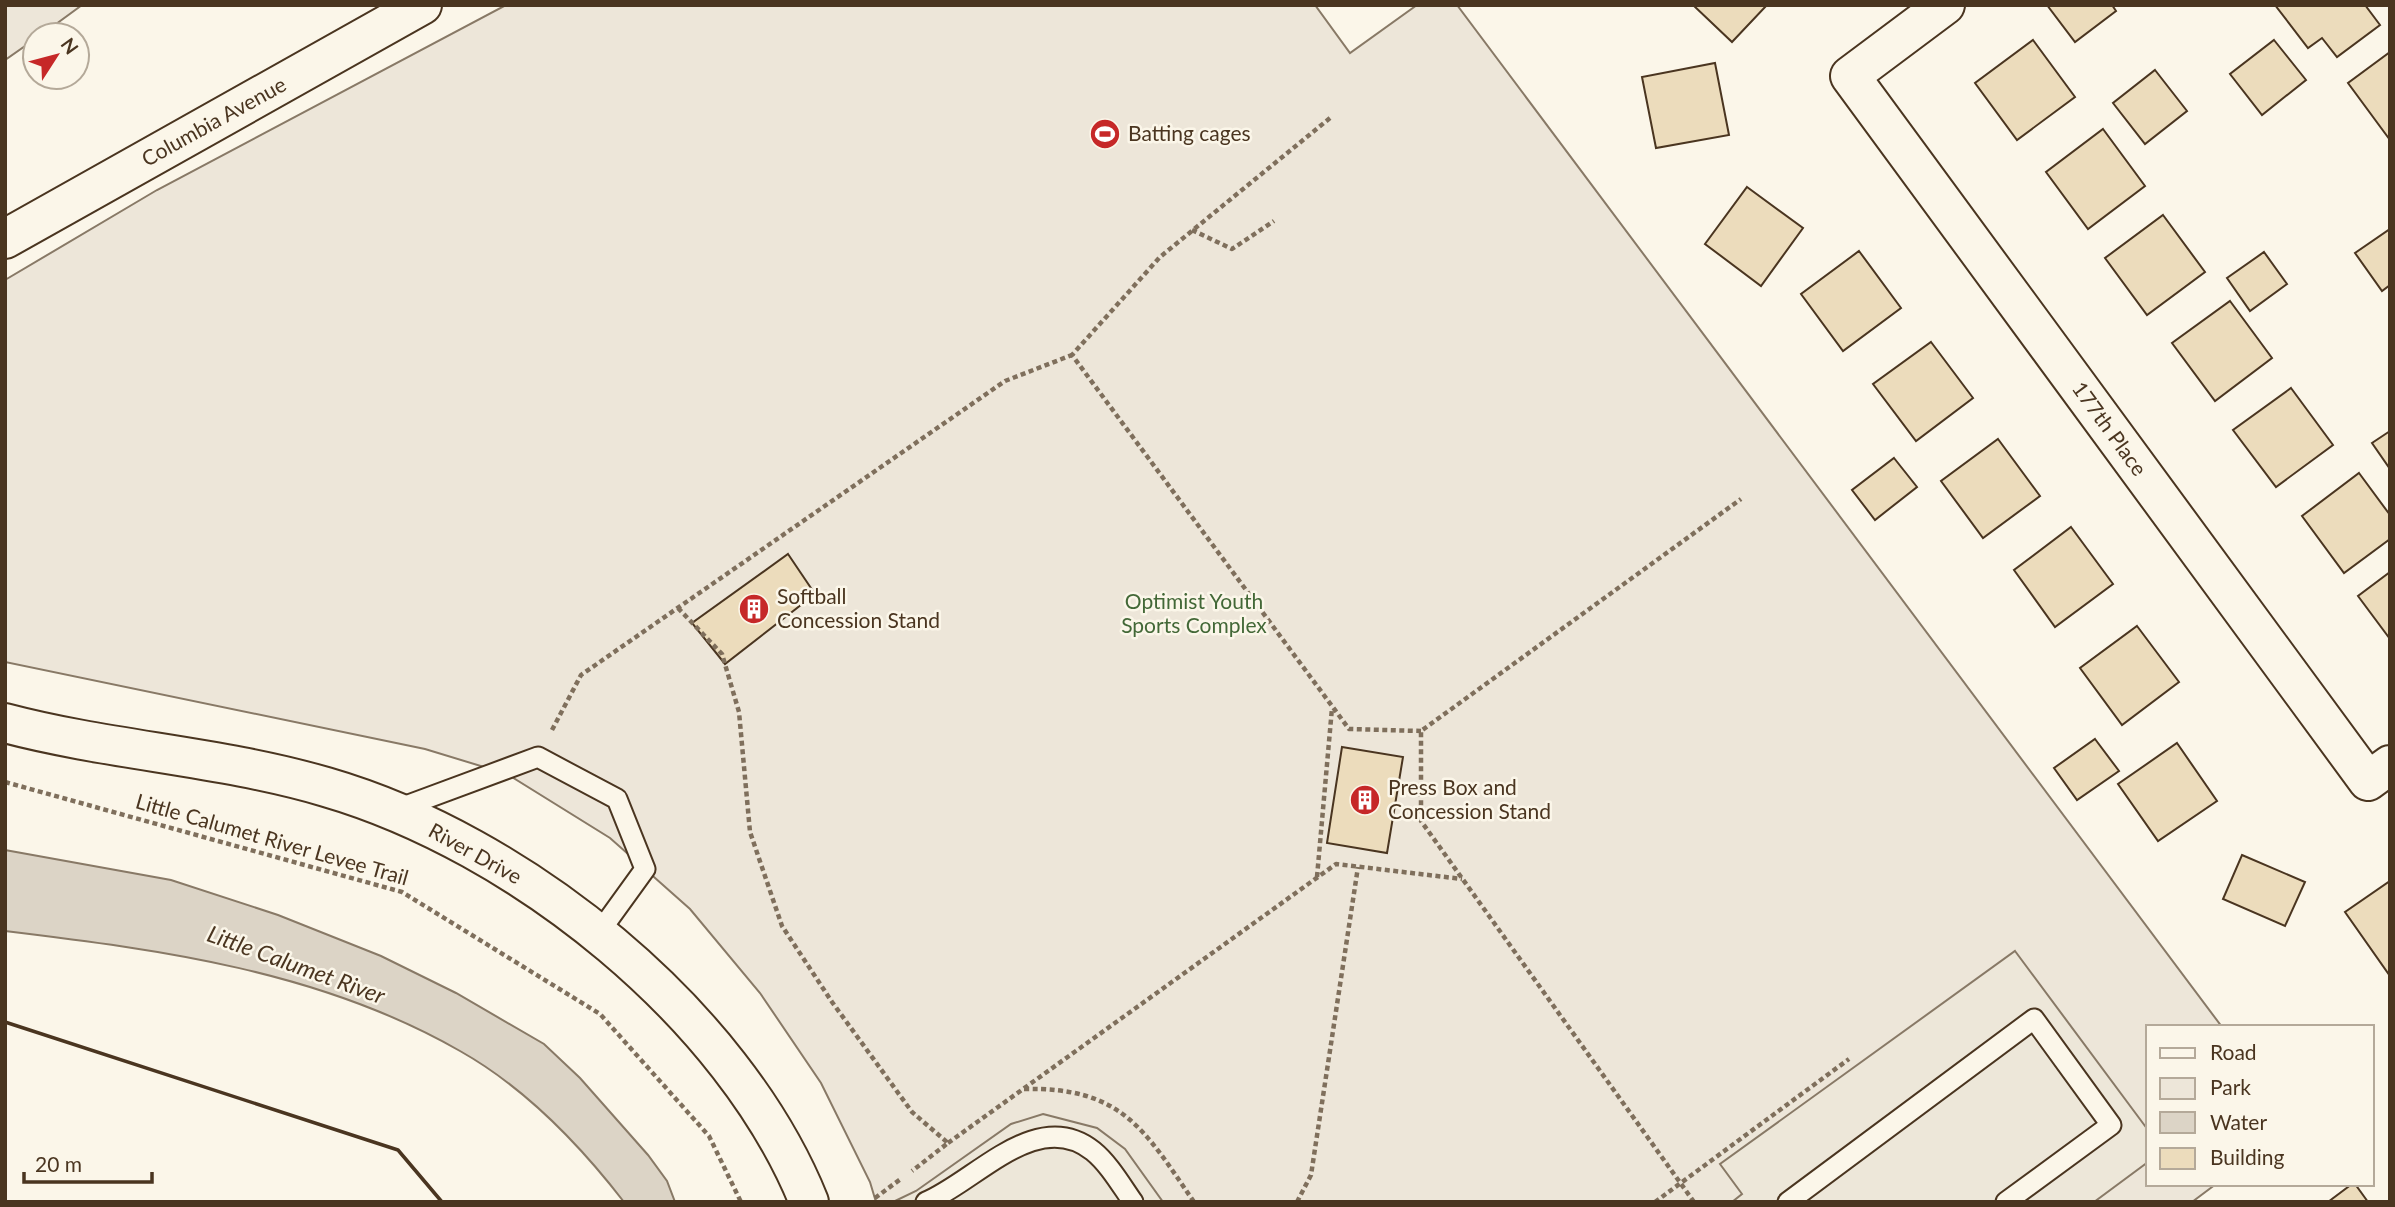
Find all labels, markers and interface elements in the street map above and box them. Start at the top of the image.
north arrow [21,21,91,91]
text: N [57,33,84,58]
street label: Columbia Avenue [137,71,290,171]
sports icon: Batting cages [1088,117,1122,151]
place label: Batting cages [1128,120,1251,145]
street label: 177th Place [2068,376,2153,480]
place label: Softball Concession Stand [777,583,940,632]
park label: Optimist Youth Sports Complex [1121,588,1267,637]
building icon: Softball Concession Stand [737,592,771,626]
place label: Press Box and Concession Stand [1388,774,1551,823]
building icon: Press Box and Concession Stand [1348,783,1382,817]
street label: Little Calumet River Levee Trail [133,788,412,890]
street label: River Drive [425,817,527,888]
water label: Little Calumet River [204,919,390,1010]
legend [2146,1025,2374,1186]
text: Road [2210,1039,2257,1064]
text: Park [2210,1074,2251,1099]
text: Water [2210,1109,2267,1134]
scale bar [24,1140,152,1184]
text: Building [2210,1144,2285,1169]
text: 20 m [35,1151,82,1176]

